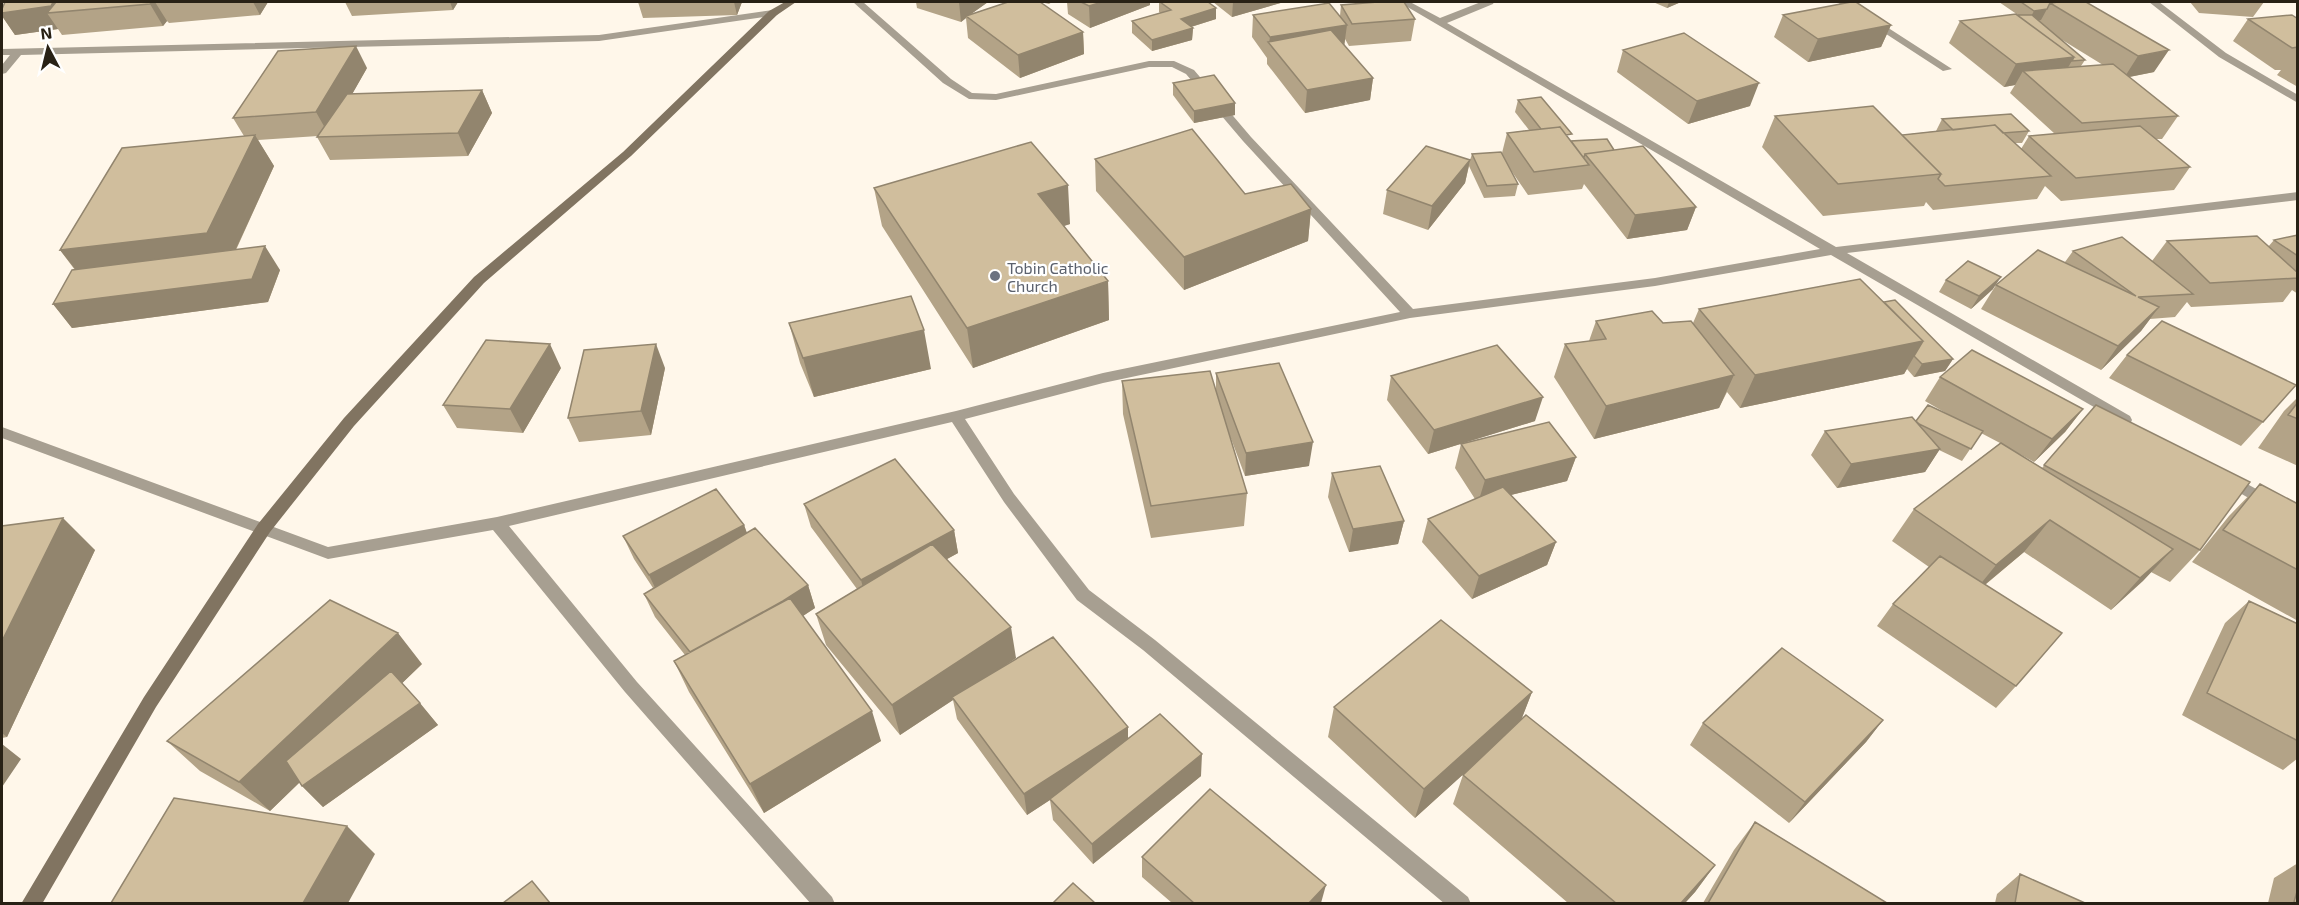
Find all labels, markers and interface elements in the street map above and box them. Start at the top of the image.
north arrow [18,18,78,78]
text: N [39,22,53,43]
place label: Tobin Catholic Church [1007,258,1109,295]
marker: Tobin Catholic Church [988,269,1002,283]

